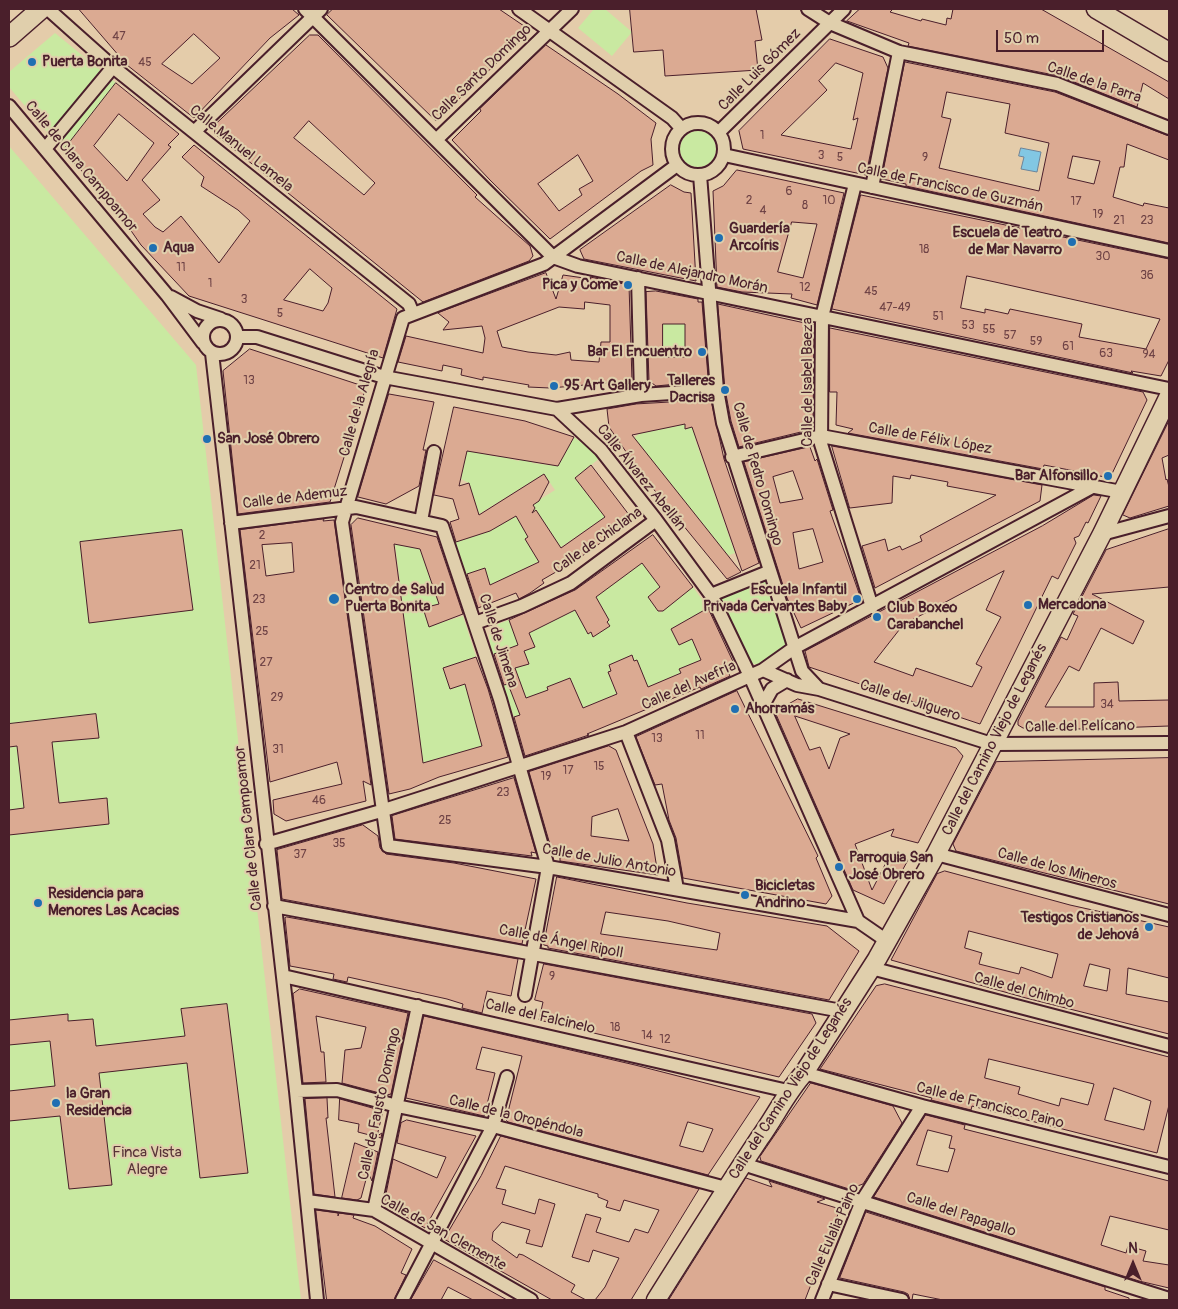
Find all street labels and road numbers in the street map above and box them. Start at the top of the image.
street label: Calle Santo Domingo [428,21,536,125]
street label: Calle Luis Gómez [715,25,805,115]
street label: Calle de la Parra [1045,58,1143,108]
street label: Calle de Clara Campoamor [21,98,141,236]
street label: Calle Manuel Lamela [185,102,297,196]
street label: Calle de Francisco de Guzmán [855,159,1045,217]
street label: Calle de Alejandro Morán [614,248,770,298]
street label: Calle de Isabel Baeza [799,317,817,447]
street label: Calle de la Alegría [336,347,384,459]
street label: Calle de Pedro Domingo [728,400,786,548]
street label: Calle de Félix López [867,419,993,459]
street label: Calle Álvarez Abellán [592,421,690,535]
street label: Calle de Ademuz [242,483,348,513]
street label: Calle de Chiclana [550,504,646,578]
street label: Calle de Jimena [474,592,522,690]
street label: Calle del Camino Viejo de Leganés [939,641,1051,839]
street label: Calle del Avefría [639,657,739,715]
street label: Calle del Jilguero [857,676,963,726]
street label: Calle del Pelícano [1025,717,1135,737]
street label: Calle de Clara Campoamor [231,745,267,911]
street label: Calle de Julio Antonio [541,840,677,882]
street label: Calle de los Mineros [995,844,1119,894]
street label: Calle de Ángel Ripoll [497,921,625,963]
street label: Calle del Chimbo [972,969,1076,1013]
street label: Calle del Camino Viejo de Leganés [725,995,857,1183]
street label: Calle del Falcinelo [483,996,597,1038]
street label: Calle de Fausto Domingo [355,1026,405,1182]
street label: Calle de Francisco Paino [914,1079,1066,1133]
street label: Calle de la Oropéndola [447,1092,585,1142]
street label: Calle Eulalia Paino [802,1181,864,1289]
street label: Calle del Papagallo [904,1189,1018,1241]
street label: Calle de San Clemente [377,1191,509,1275]

